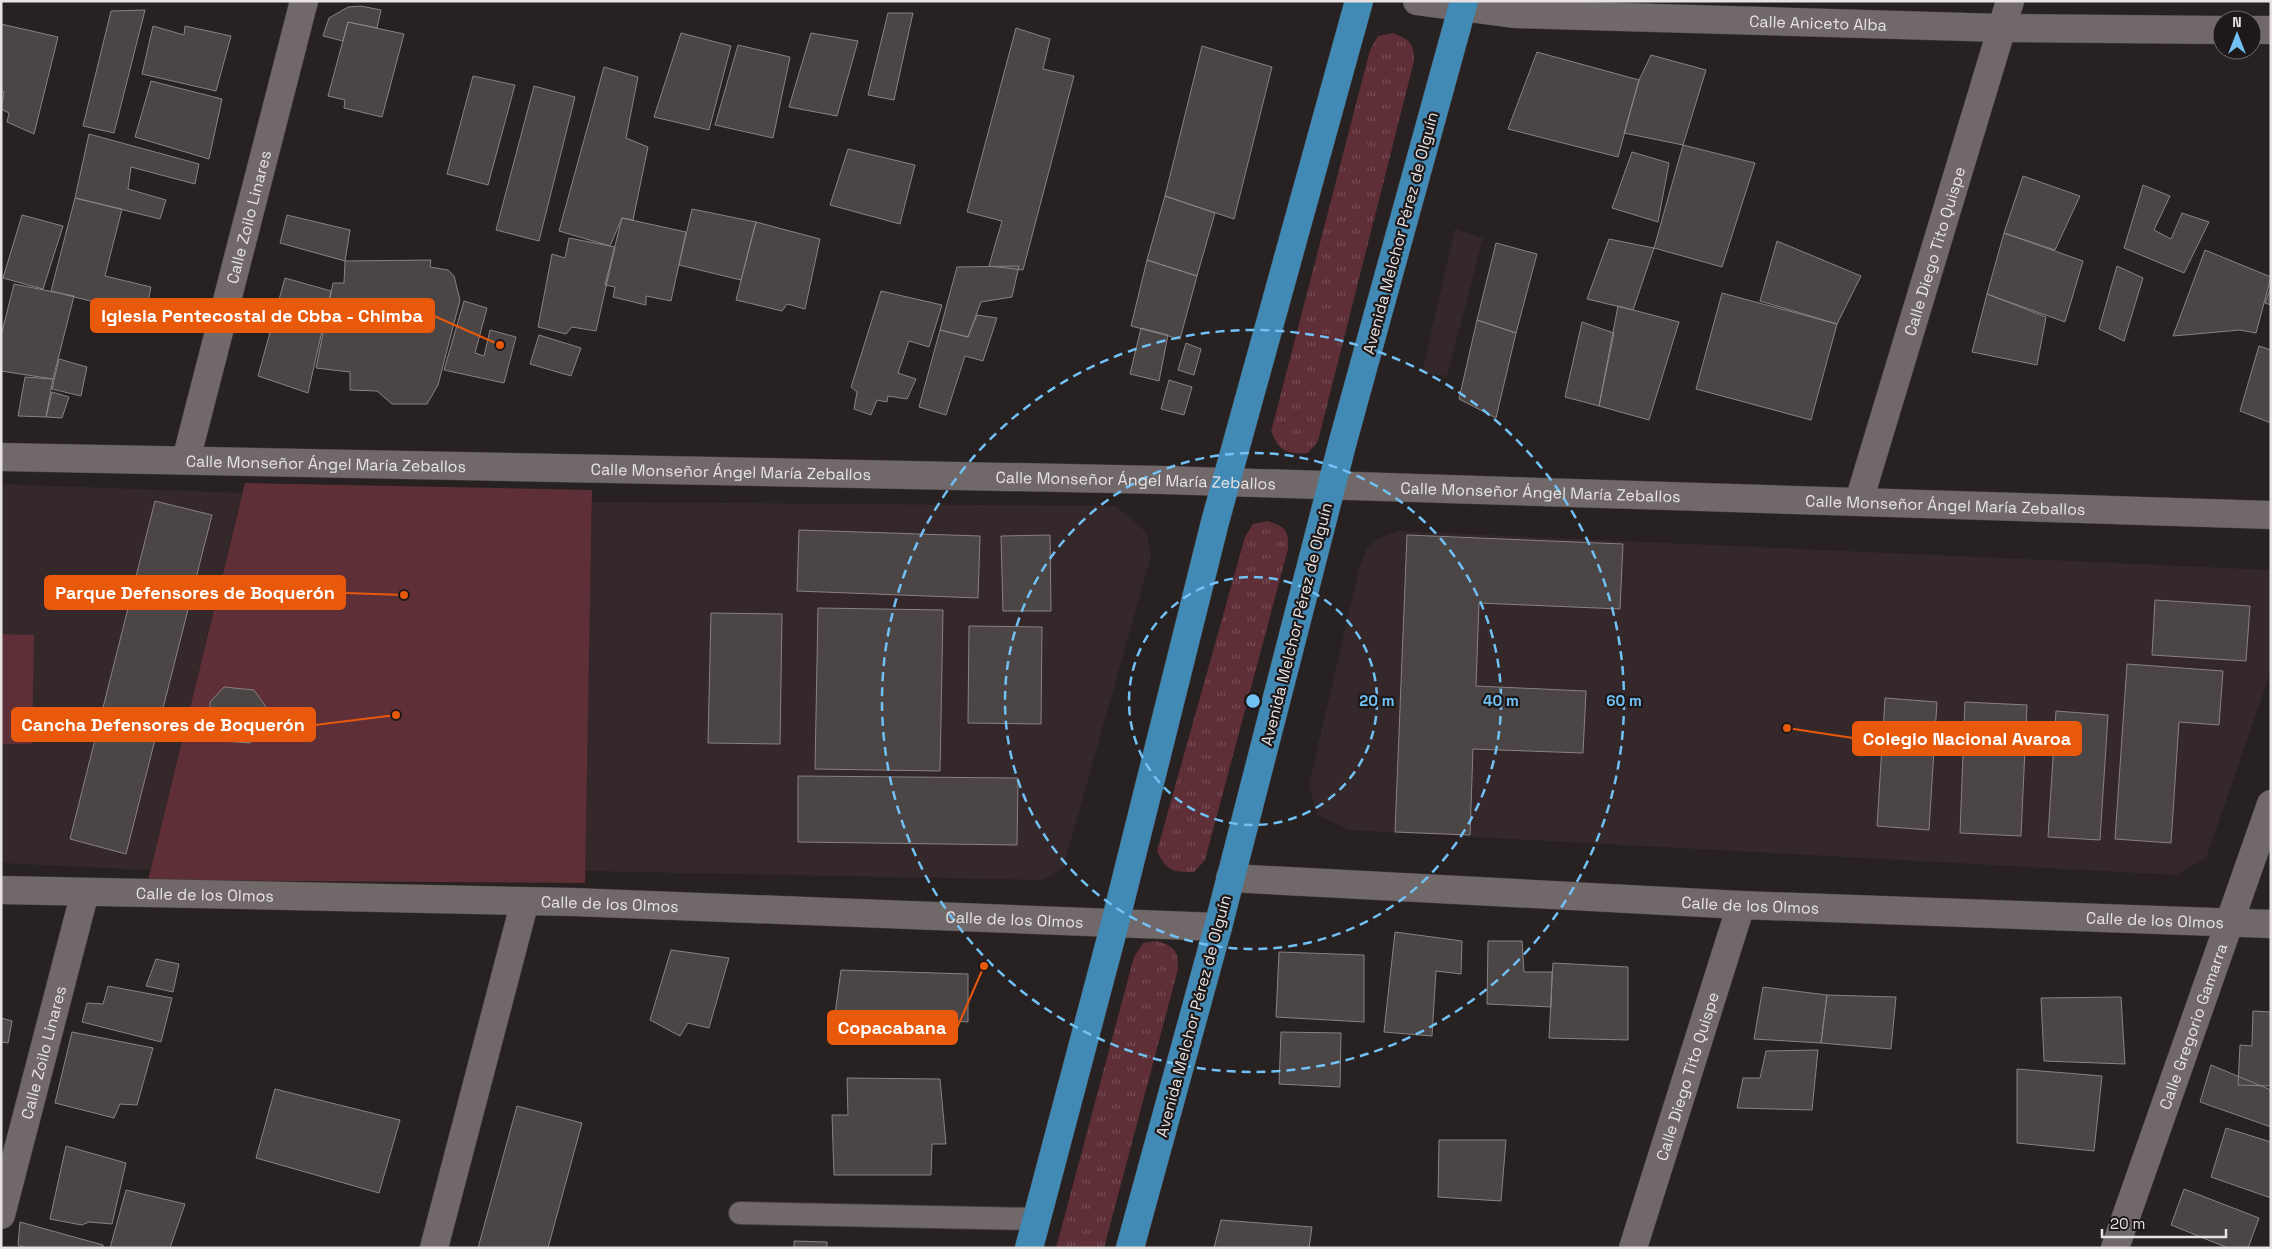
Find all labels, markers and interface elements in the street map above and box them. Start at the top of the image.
north arrow [2212,10,2262,60]
street label: Calle Aniceto Alba [1749,11,1887,36]
text: N [2232,13,2242,31]
street label: Avenida Melchor Pérez de Olguín [1358,110,1443,357]
street label: Calle Zoilo Linares [222,148,276,286]
street label: Calle Diego Tito Quispe [1899,164,1970,338]
callout: Iglesia Pentecostal de Cbba - Chimba [91,299,434,332]
text: Iglesia Pentecostal de Cbba - Chimba [101,304,423,327]
street label: Calle Monseñor Ángel María Zeballos [186,451,466,477]
street label: Calle Monseñor Ángel María Zeballos [591,459,871,485]
street label: Calle Monseñor Ángel María Zeballos [995,467,1276,495]
street label: Calle Monseñor Ángel María Zeballos [1400,478,1681,507]
street label: Calle Monseñor Ángel María Zeballos [1805,490,2086,520]
street label: Avenida Melchor Pérez de Olguín [1256,500,1337,748]
callout: Parque Defensores de Boquerón [45,576,345,609]
text: Parque Defensores de Boquerón [55,581,335,604]
text: 20 m [1359,691,1395,710]
text: 40 m [1483,691,1519,710]
text: 60 m [1606,691,1642,710]
centre of rings [1244,692,1262,710]
callout: Cancha Defensores de Boquerón [12,708,315,741]
text: Cancha Defensores de Boquerón [21,713,305,736]
callout: Colegio Nacional Avaroa [1853,722,2081,755]
text: Colegio Nacional Avaroa [1863,727,2072,750]
street label: Calle de los Olmos [136,883,274,907]
street label: Calle de los Olmos [541,891,679,917]
street label: Calle de los Olmos [1681,892,1820,919]
street label: Avenida Melchor Pérez de Olguín [1151,893,1236,1140]
street label: Calle de los Olmos [945,906,1084,933]
street label: Calle de los Olmos [2086,907,2224,933]
street label: Calle Gregorio Gamarra [2155,941,2232,1112]
street label: Calle Zoilo Linares [16,984,71,1121]
street label: Calle Diego Tito Quispe [1651,989,1724,1163]
callout: Copacabana [828,1011,957,1044]
text: Copacabana [838,1016,947,1039]
scale bar [2102,1206,2226,1238]
text: 20 m [2110,1214,2145,1233]

